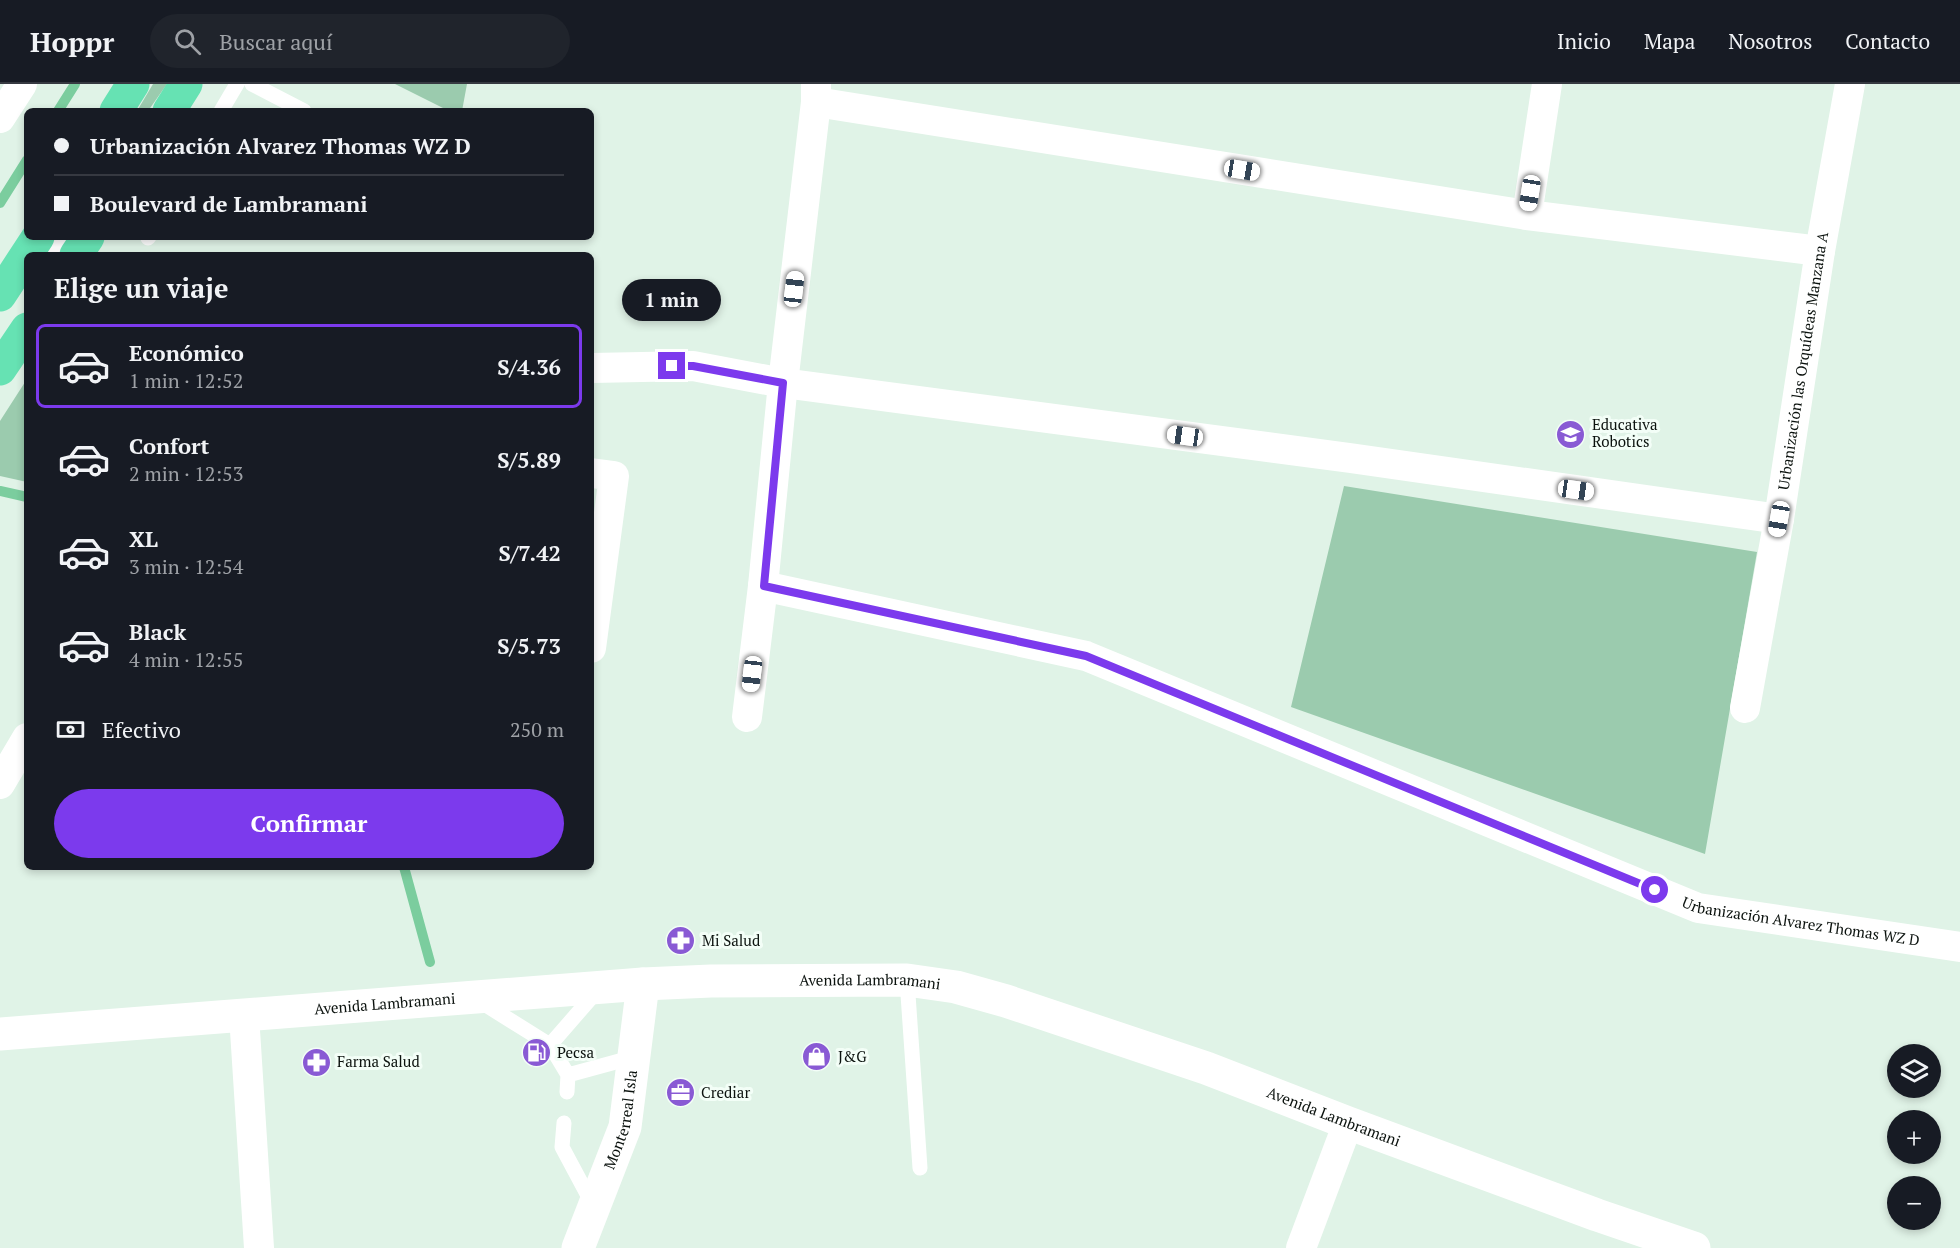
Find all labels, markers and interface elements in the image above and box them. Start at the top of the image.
search box [150,14,570,68]
text: Hoppr [30,23,114,60]
icon: search [171,25,204,58]
text: Buscar aquí [219,27,333,56]
text: Inicio [1557,27,1611,55]
text: Mapa [1644,27,1695,55]
text: Nosotros [1728,27,1812,55]
text: Contacto [1845,27,1930,55]
text: Urbanización Alvarez Thomas WZ D [90,131,471,160]
car [1223,158,1261,182]
car [1518,174,1542,212]
text: Boulevard de Lambramani [90,189,368,218]
street label: Urbanización las Orquídeas Manzana A [1773,229,1832,491]
text: Elige un viaje [54,270,228,306]
car [783,270,805,308]
callout: 1 min [622,279,722,321]
text: 1 min [644,286,699,313]
text: Económico [129,338,244,367]
icon: car [57,339,111,393]
text: S/4.36 [497,352,561,381]
route end [658,352,685,379]
text: 1 min · 12:52 [129,367,243,394]
place label: Educativa Robotics [1592,414,1658,451]
school or university icon: Educativa Robotics [1555,418,1587,450]
car [1166,425,1204,447]
text: Confort [129,431,209,460]
icon: car [57,432,111,486]
text: S/5.89 [497,445,561,474]
text: 2 min · 12:53 [129,460,243,487]
car [1557,479,1595,501]
car [1767,500,1791,538]
text: XL [129,524,158,553]
icon: car [57,525,111,579]
text: S/7.42 [499,538,561,567]
text: 3 min · 12:54 [129,553,243,580]
text: Black [129,617,186,646]
icon: car [57,618,111,672]
text: S/5.73 [497,631,561,660]
text: 4 min · 12:55 [129,646,243,673]
car [741,655,763,693]
icon: cash [54,713,87,746]
text: Efectivo [102,715,181,744]
text: 250 m [510,716,564,743]
button: Confirmar [54,789,564,858]
route start [1641,876,1668,903]
street label: Urbanización Alvarez Thomas WZ D [1679,892,1921,950]
pharmacy icon: Mi Salud [665,925,697,957]
place label: Mi Salud [702,930,760,950]
street label: Avenida Lambramani [799,969,942,994]
street label: Avenida Lambramani [314,988,456,1019]
fuel station icon: Pecsa [520,1037,552,1069]
shop icon: J&G [801,1041,833,1073]
place label: Pecsa [557,1042,595,1062]
map controls [1887,1044,1941,1230]
button: layers [1887,1044,1941,1098]
pharmacy icon: Farma Salud [300,1046,332,1078]
place label: J&G [838,1046,867,1066]
place label: Farma Salud [337,1051,420,1071]
street label: Monterreal Isla [599,1068,641,1172]
office icon: Crediar [664,1077,696,1109]
place label: Crediar [701,1082,750,1102]
street label: Avenida Lambramani [1264,1082,1403,1151]
button: + [1887,1110,1941,1164]
button: − [1887,1176,1941,1230]

